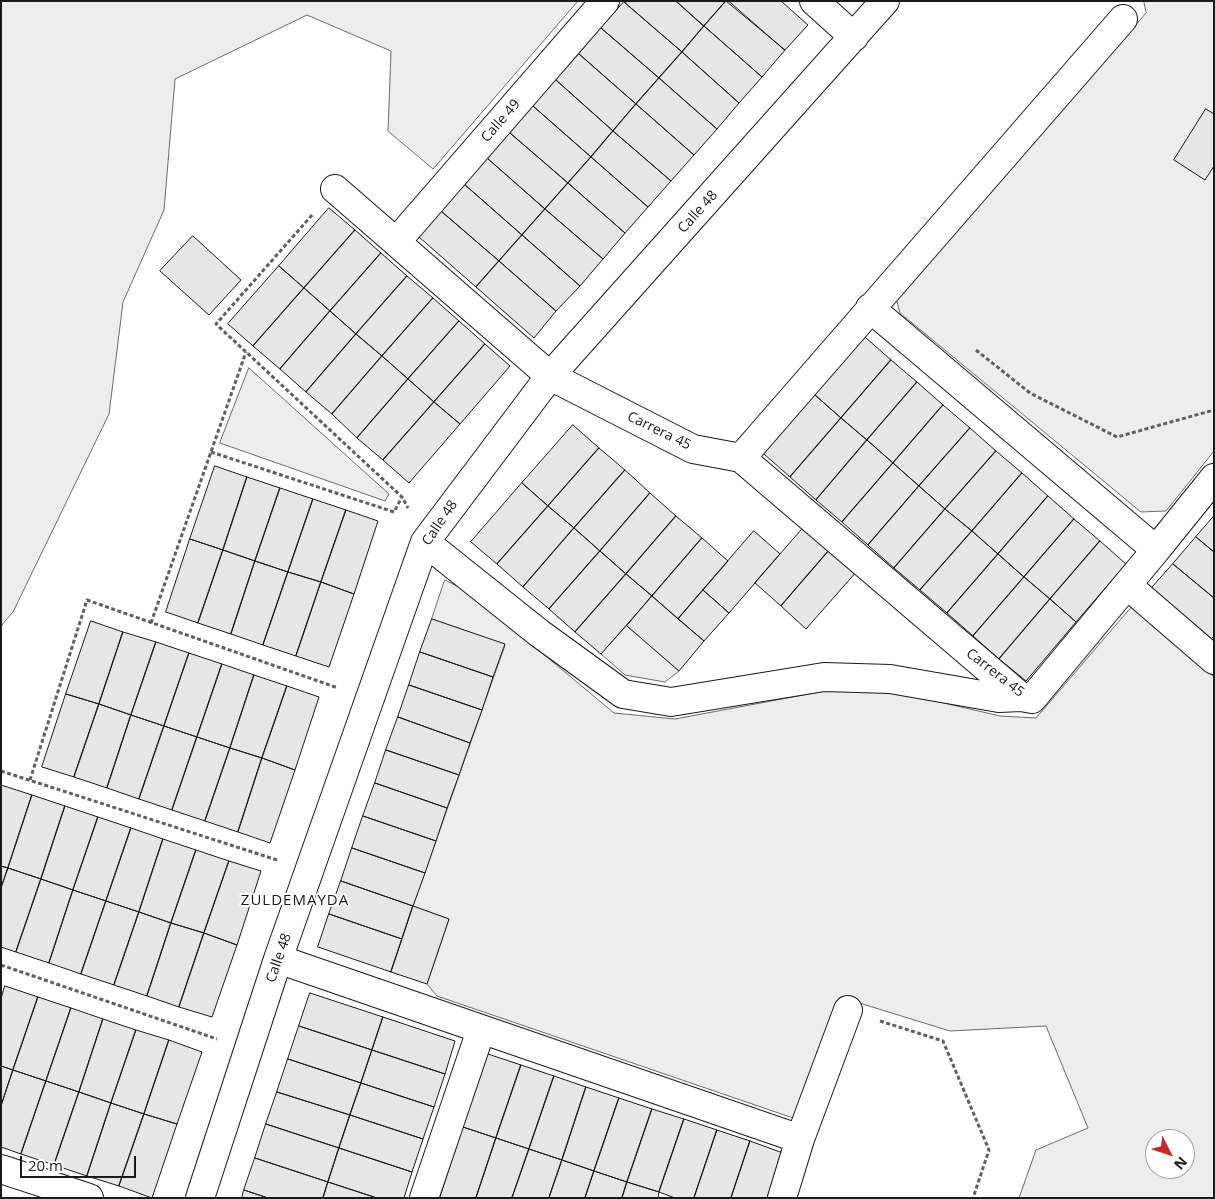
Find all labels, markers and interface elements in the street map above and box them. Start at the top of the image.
street label: Calle 49 [478,96,524,146]
street label: Calle 48 [675,187,721,237]
street label: Carrera 45 [624,408,694,454]
street label: Calle 48 [419,497,461,549]
street label: Carrera 45 [963,645,1027,701]
district label: ZULDEMAYDA [240,892,350,910]
street label: Calle 48 [263,931,295,985]
north arrow [1145,1129,1195,1179]
scale bar [22,1146,139,1178]
text: N [1170,1153,1192,1174]
text: 20 m [28,1155,63,1175]

